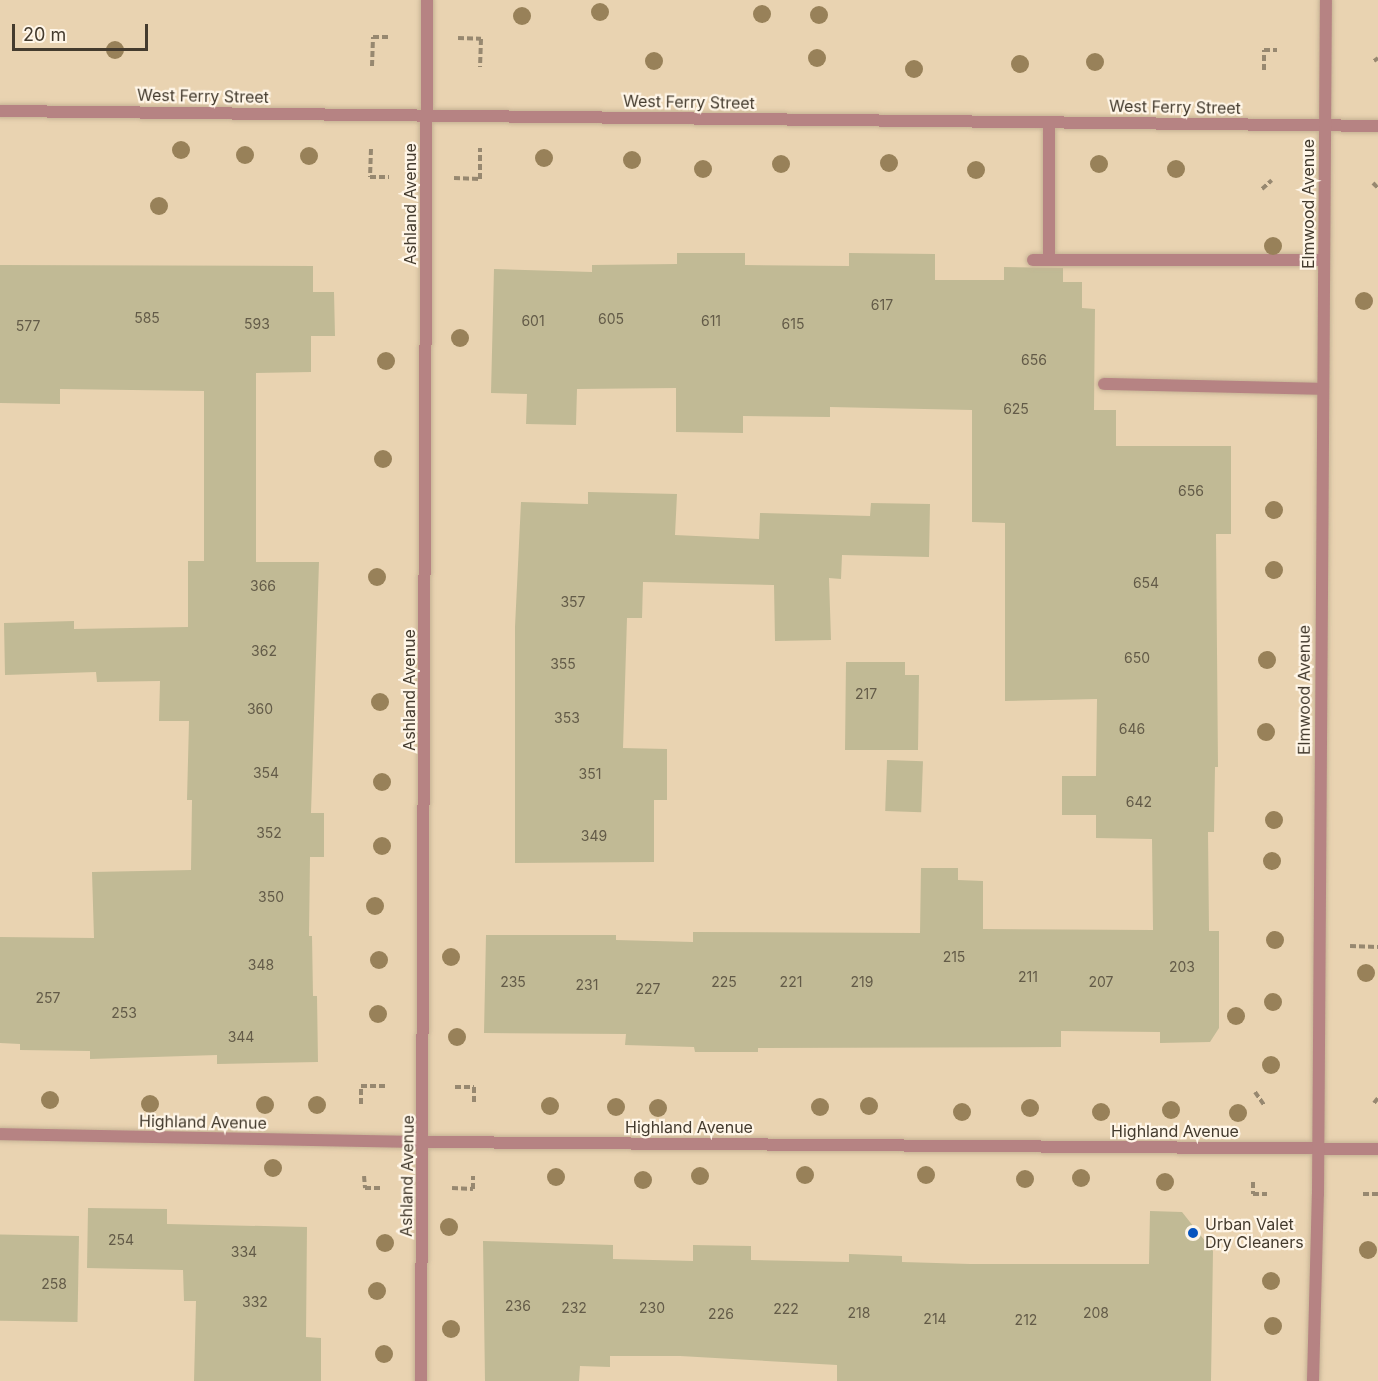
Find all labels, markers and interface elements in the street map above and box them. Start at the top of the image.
scale bar [15,12,152,50]
text: 20 m [23,24,66,45]
street label: West Ferry Street [137,85,269,107]
street label: West Ferry Street [623,91,755,113]
street label: West Ferry Street [1109,96,1241,118]
street label: Elmwood Avenue [1298,139,1318,269]
street label: Ashland Avenue [400,143,420,265]
house number: 617 [871,297,893,313]
house number: 585 [134,310,160,326]
house number: 605 [598,311,624,327]
house number: 601 [521,313,545,329]
house number: 611 [701,313,721,329]
house number: 593 [244,316,270,332]
house number: 615 [782,316,804,332]
house number: 577 [16,318,40,334]
house number: 656 [1021,352,1047,368]
house number: 625 [1003,401,1029,417]
house number: 656 [1178,483,1204,499]
house number: 654 [1133,575,1159,591]
house number: 366 [250,578,276,594]
house number: 357 [560,594,586,610]
street label: Elmwood Avenue [1294,625,1314,755]
street label: Ashland Avenue [399,629,419,751]
house number: 362 [251,643,277,659]
house number: 650 [1124,650,1150,666]
house number: 355 [550,656,576,672]
house number: 217 [855,686,877,702]
house number: 360 [247,701,273,717]
house number: 353 [554,710,580,726]
house number: 646 [1119,721,1145,737]
house number: 354 [253,765,279,781]
house number: 351 [579,766,601,782]
house number: 642 [1126,794,1152,810]
house number: 352 [256,825,282,841]
house number: 349 [581,828,607,844]
house number: 350 [258,889,284,905]
house number: 215 [943,949,965,965]
house number: 348 [248,957,274,973]
house number: 203 [1169,959,1195,975]
house number: 211 [1018,969,1038,985]
house number: 235 [500,974,526,990]
house number: 225 [711,974,737,990]
house number: 221 [780,974,802,990]
house number: 219 [851,974,873,990]
house number: 207 [1088,974,1114,990]
house number: 231 [576,977,598,993]
house number: 227 [636,981,660,997]
house number: 257 [36,990,60,1006]
house number: 253 [111,1005,137,1021]
house number: 344 [228,1029,254,1045]
street label: Highland Avenue [139,1111,267,1133]
street label: Ashland Avenue [396,1115,418,1237]
street label: Highland Avenue [625,1117,753,1137]
street label: Highland Avenue [1111,1121,1239,1141]
place label: Urban Valet Dry Cleaners [1205,1214,1304,1252]
marker: Urban Valet Dry Cleaners [1186,1226,1200,1240]
house number: 254 [108,1232,134,1248]
house number: 334 [231,1244,257,1260]
house number: 258 [41,1276,67,1292]
house number: 332 [242,1294,268,1310]
house number: 236 [505,1298,531,1314]
house number: 232 [561,1300,587,1316]
house number: 230 [639,1300,665,1316]
house number: 222 [773,1301,799,1317]
house number: 218 [848,1305,870,1321]
house number: 208 [1083,1305,1109,1321]
house number: 226 [708,1306,734,1322]
house number: 214 [923,1311,947,1327]
house number: 212 [1015,1312,1037,1328]

